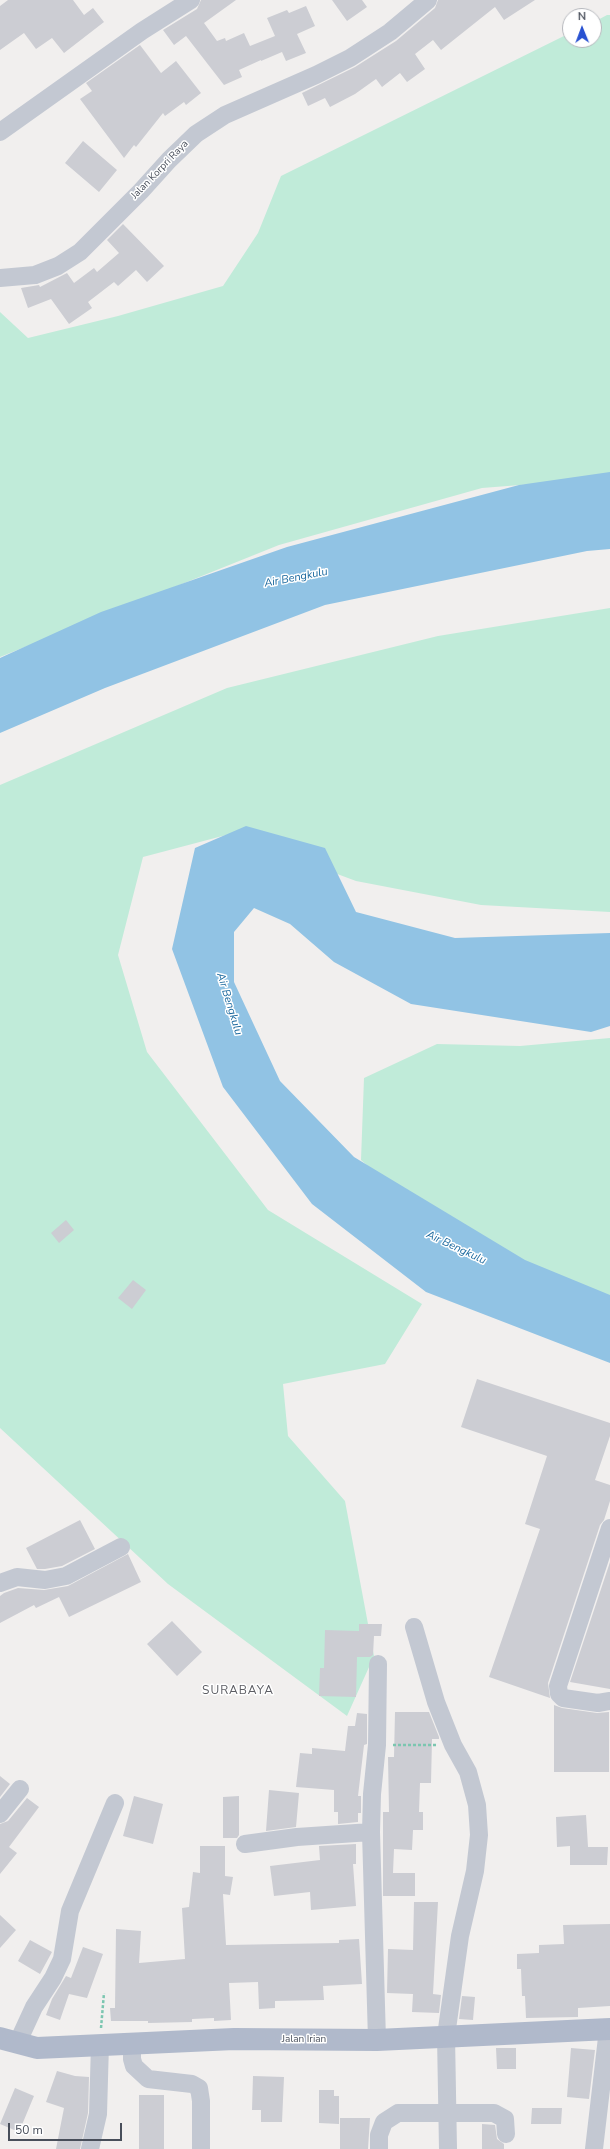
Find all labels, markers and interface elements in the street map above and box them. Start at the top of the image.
north arrow [562,8,602,48]
text: N [578,9,586,24]
street label: Jalan Korpri Raya [129,138,191,202]
water label: Air Bengkulu [263,565,329,591]
water label: Air Bengkulu [213,971,245,1037]
water label: Air Bengkulu [424,1228,488,1268]
district label: SURABAYA [202,1684,274,1698]
street label: Jalan Irian [282,2034,326,2046]
scale bar [10,2115,124,2141]
text: 50 m [15,2122,43,2138]

